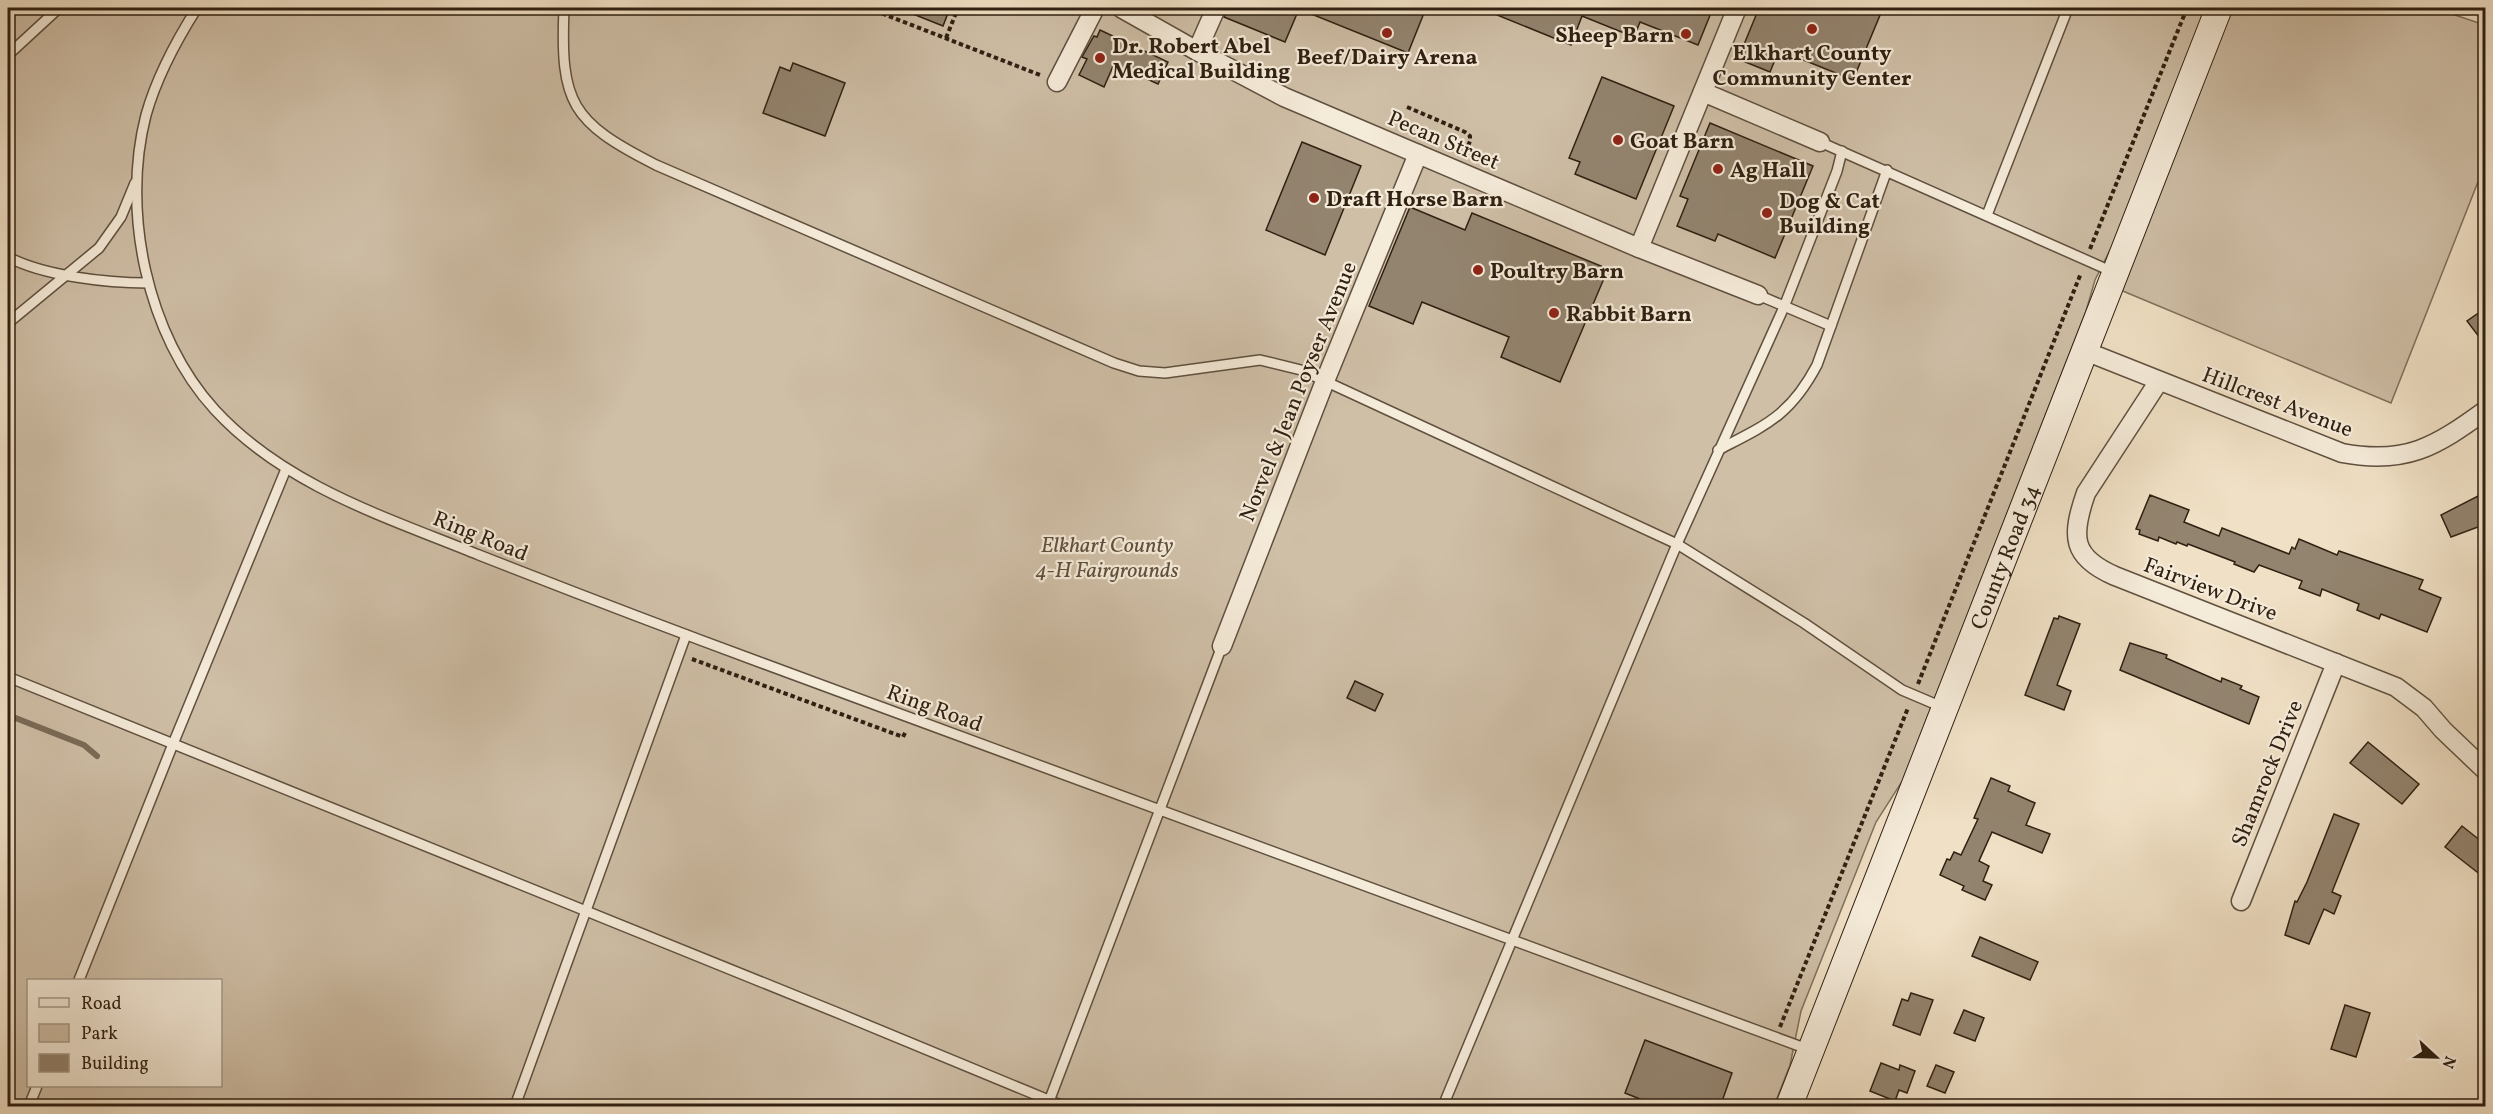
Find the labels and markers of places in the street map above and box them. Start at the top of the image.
place label: Sheep Barn [1555,21,1674,52]
marker: Elkhart County Community Center [1805,22,1819,36]
marker: Beef/Dairy Arena [1380,26,1394,40]
marker: Sheep Barn [1679,27,1693,41]
place label: Dr. Robert Abel Medical Building [1112,32,1290,88]
place label: Elkhart County Community Center [1713,39,1912,95]
place label: Beef/Dairy Arena [1297,43,1477,74]
marker: Dr. Robert Abel Medical Building [1093,51,1107,65]
place label: Goat Barn [1630,127,1734,158]
marker: Goat Barn [1611,133,1625,147]
place label: Ag Hall [1730,156,1806,187]
marker: Ag Hall [1711,162,1725,176]
place label: Draft Horse Barn [1326,185,1504,216]
place label: Dog & Cat Building [1779,187,1880,243]
marker: Draft Horse Barn [1307,191,1321,205]
marker: Dog & Cat Building [1760,206,1774,220]
place label: Poultry Barn [1490,257,1624,288]
marker: Poultry Barn [1471,263,1485,277]
place label: Rabbit Barn [1566,300,1692,331]
marker: Rabbit Barn [1547,306,1561,320]

